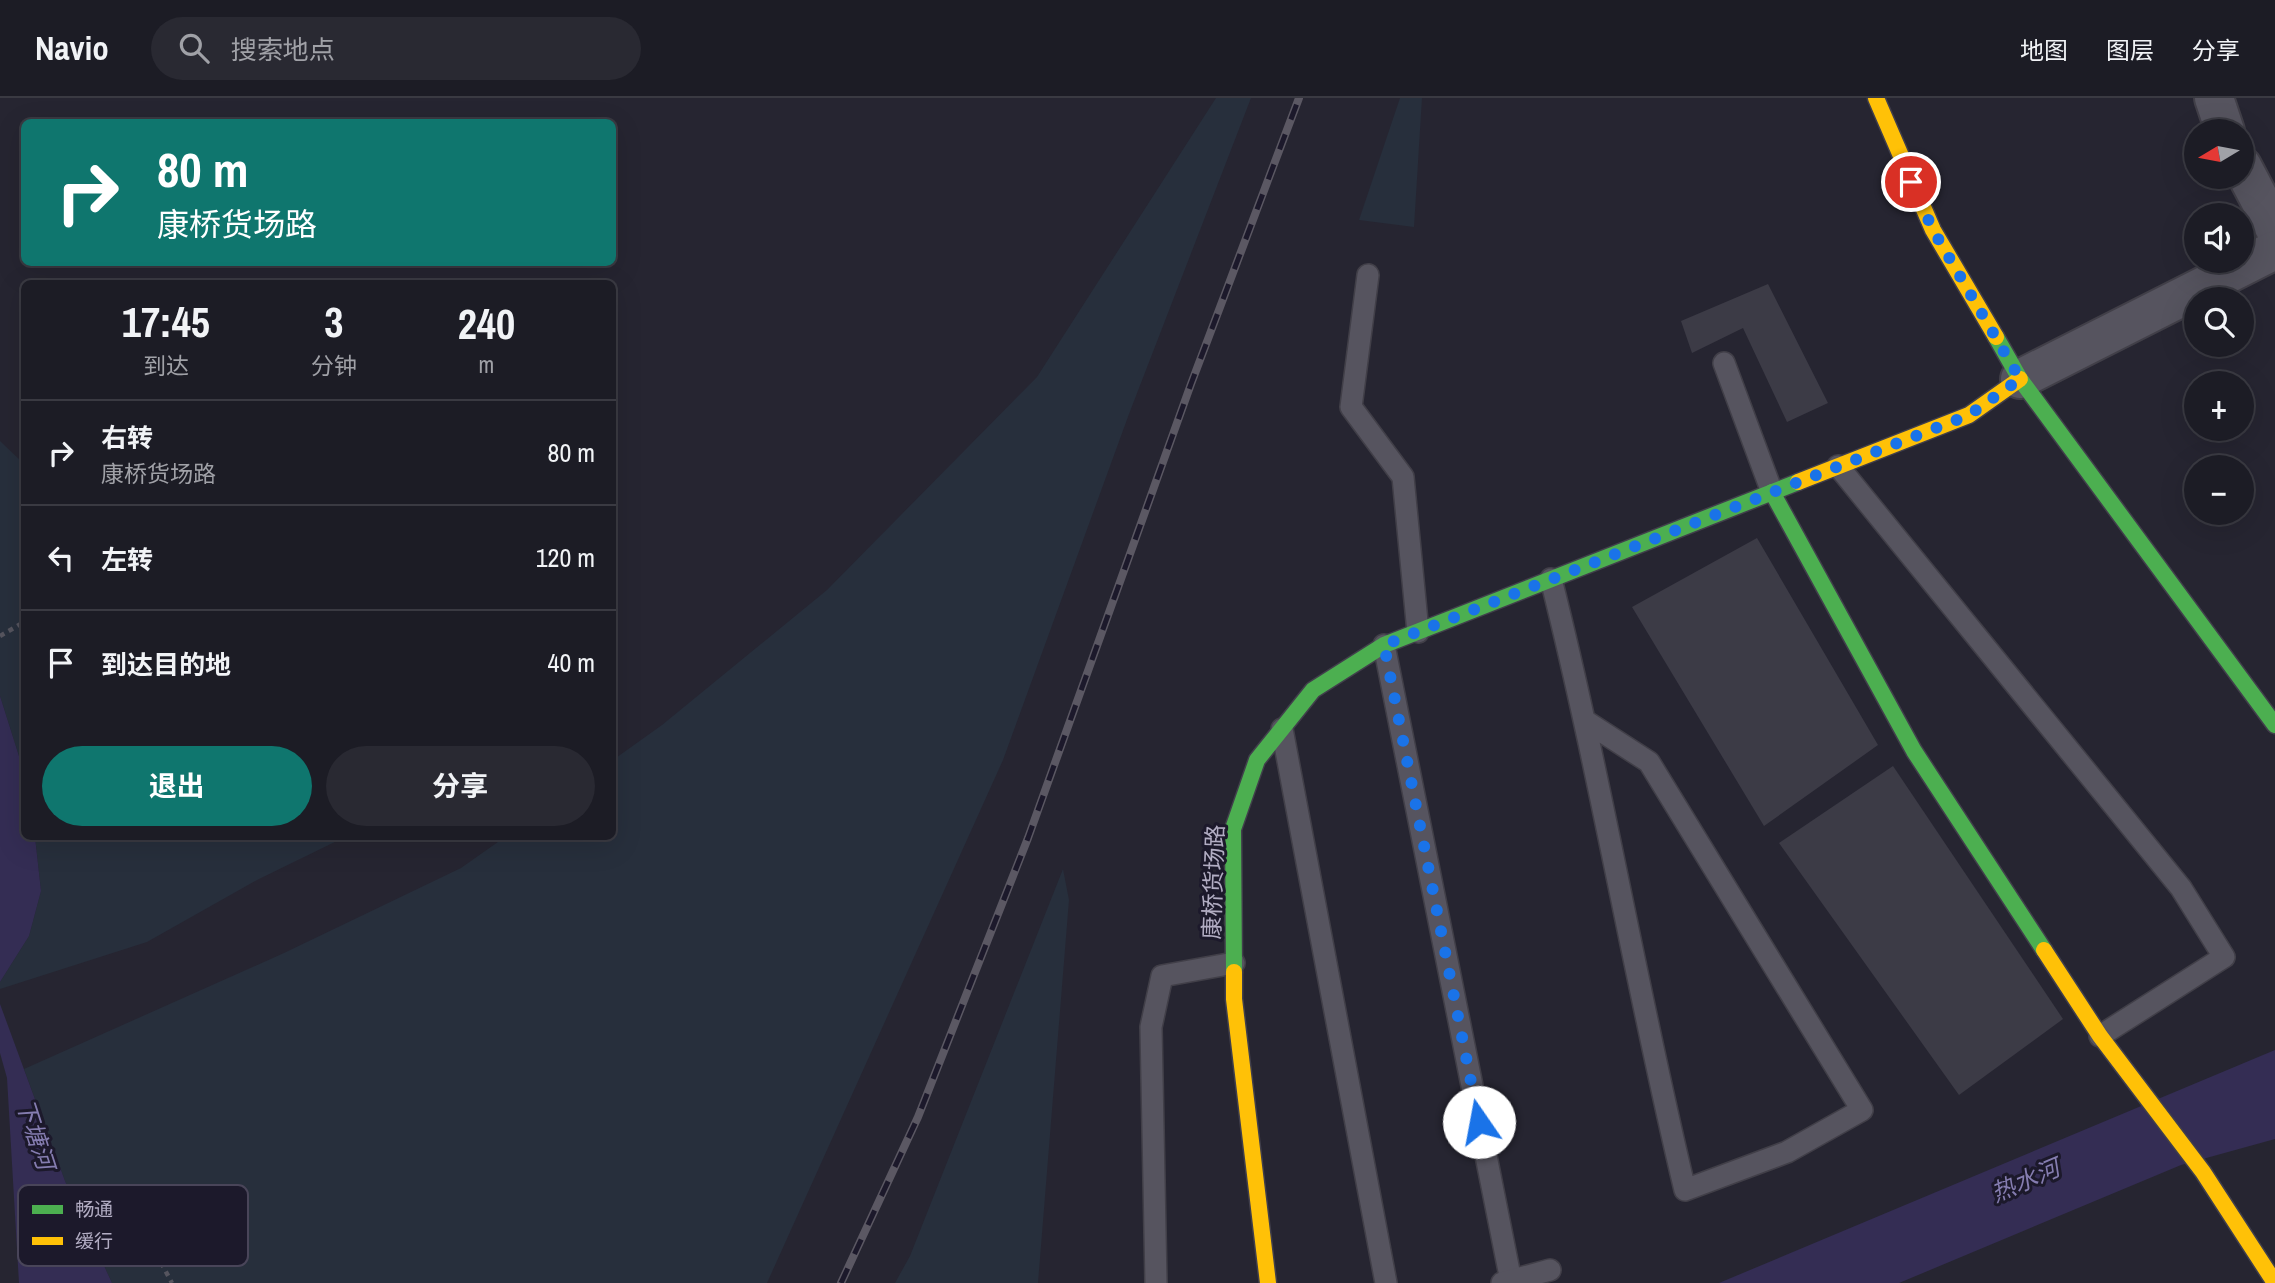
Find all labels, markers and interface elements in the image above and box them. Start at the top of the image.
search box [151,17,641,80]
text: Navio [35,26,109,70]
icon: search [175,29,213,67]
text: 搜索地点 [231,32,335,67]
text: 地图 [2020,34,2068,66]
text: 图层 [2106,34,2154,66]
text: 分享 [2192,34,2240,66]
north arrow [2184,119,2254,189]
map controls [2184,119,2254,525]
text: 80 m [157,136,249,202]
icon: right [42,147,133,238]
pin [1881,152,1941,212]
icon: arrive [1892,163,1930,201]
text: 康桥货场路 [157,203,317,246]
button: sound [2184,203,2254,273]
button: search [2184,287,2254,357]
text: 17:45 [122,294,210,350]
text: 3 [324,294,343,350]
text: 240 [458,296,515,352]
text: m [479,349,494,380]
text: 到达 [143,350,189,381]
text: 分钟 [311,350,357,381]
button: + [2184,371,2254,441]
text: 右转 [101,420,153,455]
icon: right [42,434,80,472]
text: 80 m [548,435,595,470]
button: − [2184,455,2254,525]
text: 康桥货场路 [101,458,216,489]
icon: left [42,539,80,577]
text: 120 m [536,540,595,575]
text: 左转 [101,542,153,577]
icon: arrive [42,644,80,682]
text: 40 m [548,645,595,680]
text: 到达目的地 [101,647,231,682]
button: 退出 [42,746,312,826]
button: 分享 [326,746,595,826]
street label: 康桥货场路 [1196,824,1230,940]
position arrow [1442,1085,1516,1159]
water label: 下塘河 [10,1095,64,1177]
water label: 热水河 [1986,1150,2068,1209]
legend [18,1185,248,1266]
text: 畅通 [75,1196,113,1222]
text: 缓行 [75,1228,113,1254]

